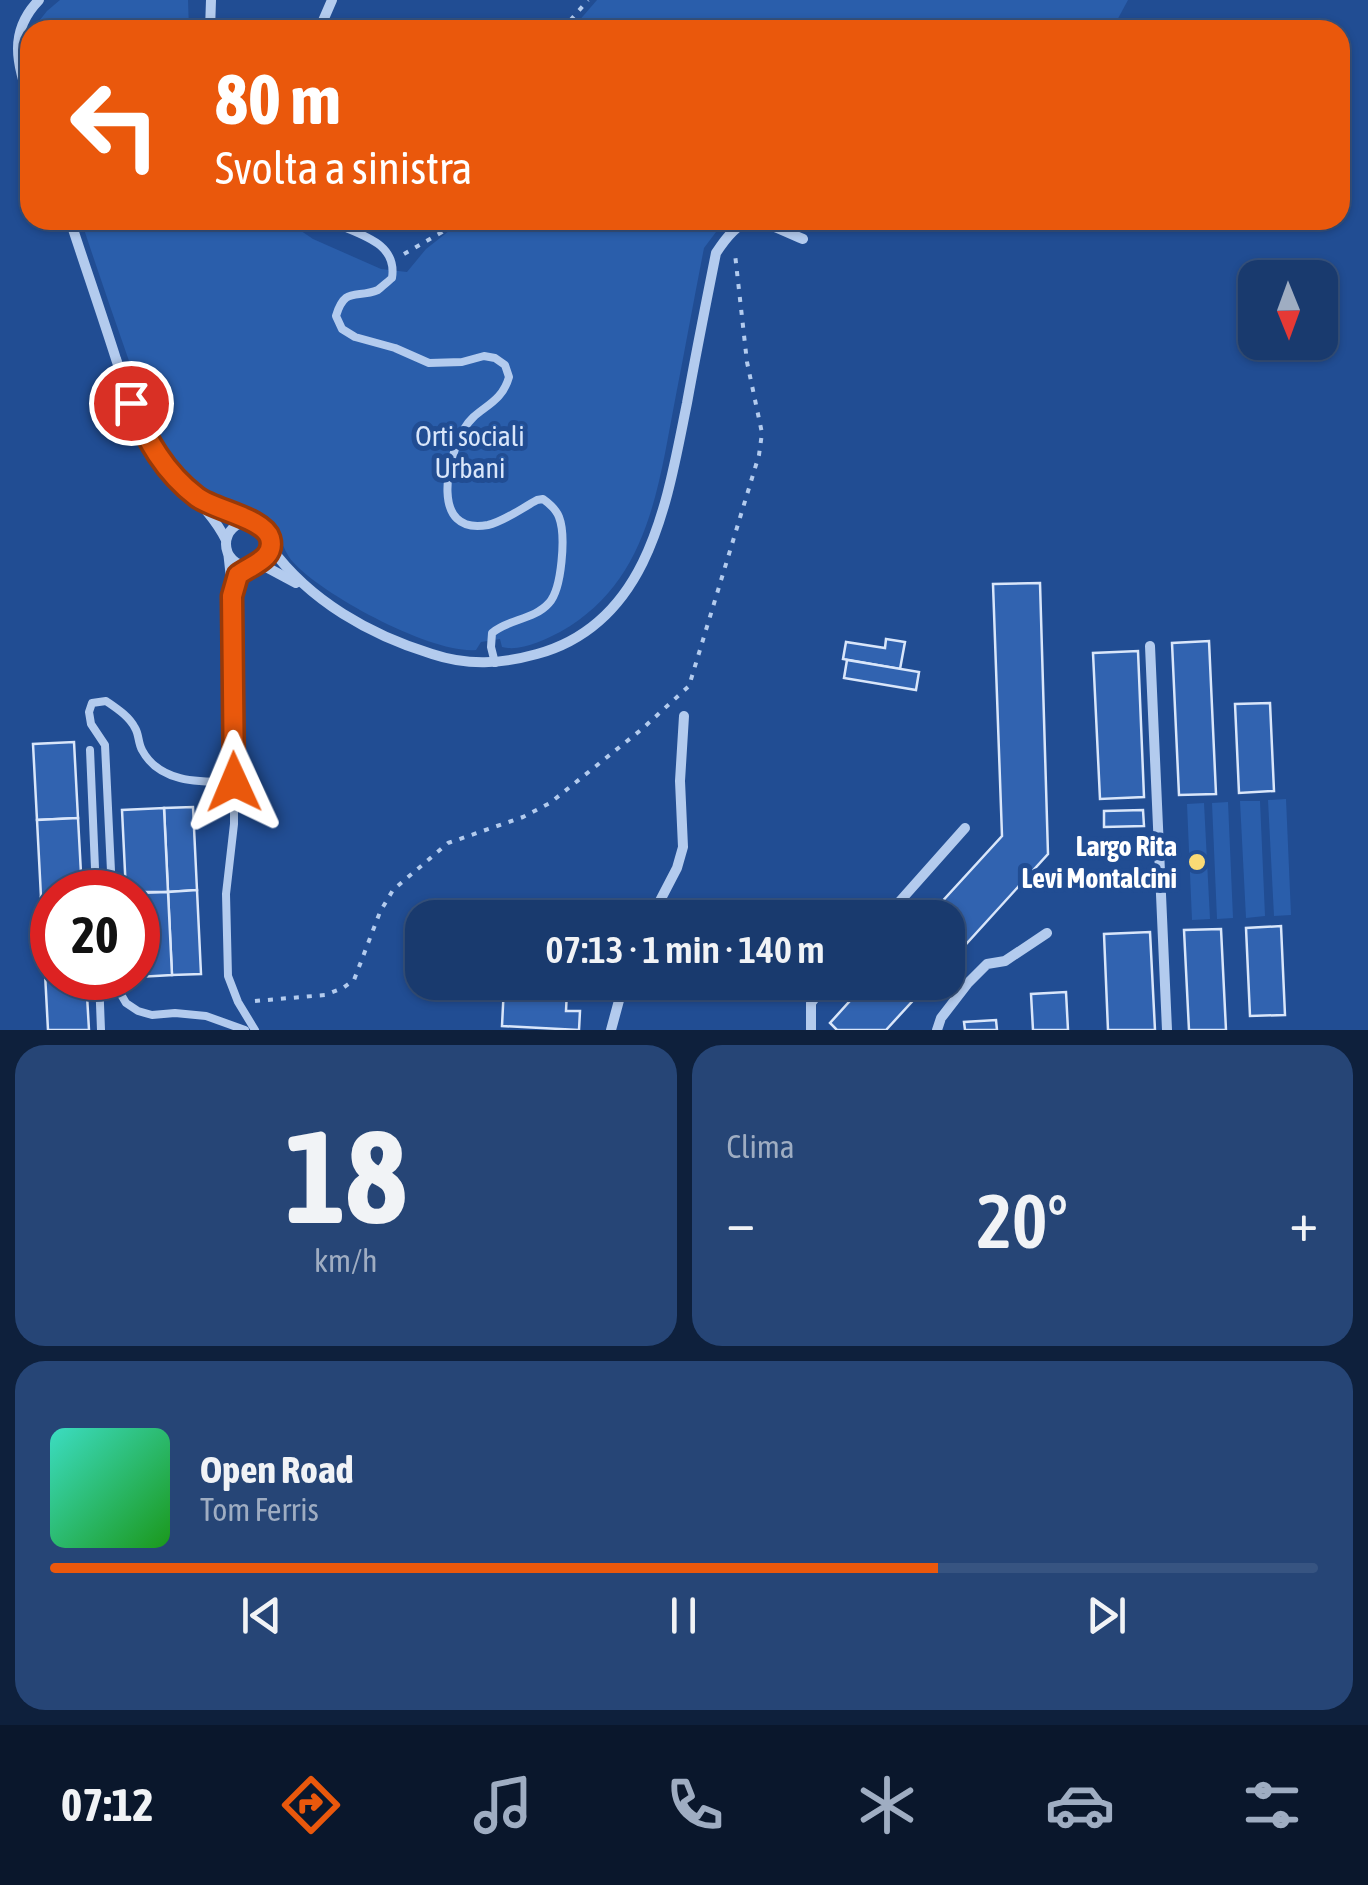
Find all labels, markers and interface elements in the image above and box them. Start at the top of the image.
text: 80 m [215,59,341,139]
icon: left [50,60,180,190]
text: Svolta a sinistra [215,142,472,194]
north arrow [1238,260,1338,360]
map controls [1238,260,1338,360]
pin [89,361,174,446]
icon: arrive [104,376,159,431]
park label: Orti sociali Urbani [415,420,525,484]
position arrow [182,730,286,834]
place label: Largo Rita Levi Montalcini [1021,830,1177,894]
marker: Largo Rita Levi Montalcini [1186,851,1208,873]
speed limit sign: 20 [30,870,160,1000]
text: 07:13 · 1 min · 140 m [545,928,825,971]
text: 18 [285,1102,407,1251]
text: Clima [727,1128,795,1165]
text: 20° [977,1178,1068,1264]
text: − [727,1190,755,1253]
text: + [1289,1190,1318,1253]
text: km/h [314,1242,377,1279]
text: Open Road [200,1448,354,1491]
text: Tom Ferris [200,1491,319,1528]
icon: previous [234,1588,289,1643]
icon: pause [656,1588,711,1643]
icon: next [1079,1588,1134,1643]
icon: directions [276,1770,346,1840]
icon: music [468,1770,538,1840]
icon: phone [660,1770,730,1840]
icon: climate [852,1770,922,1840]
icon: car [1045,1770,1115,1840]
icon: filters [1237,1770,1307,1840]
text: 07:12 [61,1779,154,1831]

